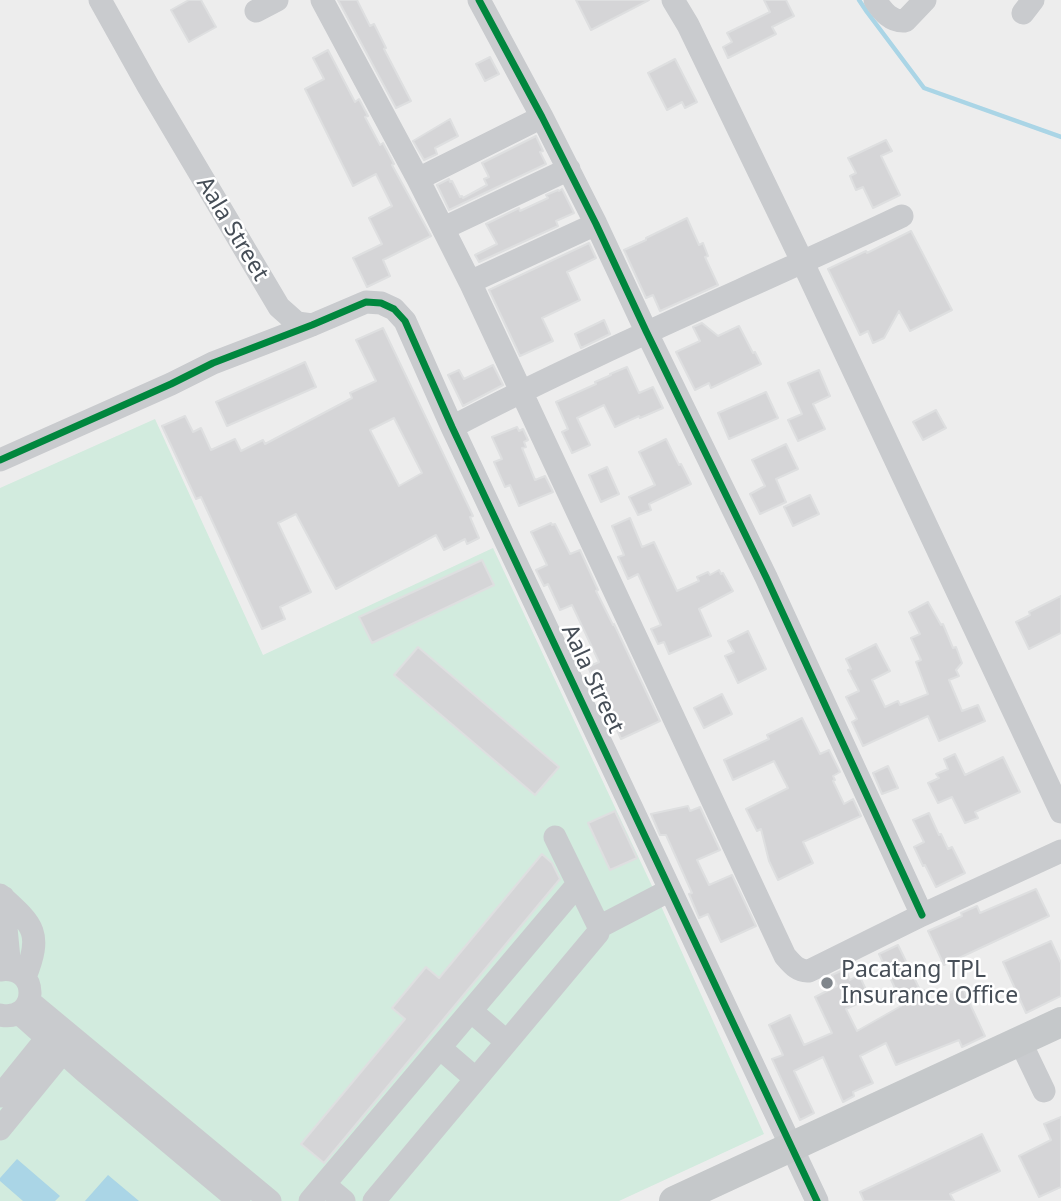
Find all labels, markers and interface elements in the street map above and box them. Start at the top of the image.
street label: Aala Street [190,172,274,286]
street label: Aala Street [555,620,629,738]
place label: Pacatang TPL Insurance Office [841,956,1018,1010]
marker: Pacatang TPL Insurance Office [819,975,835,991]

